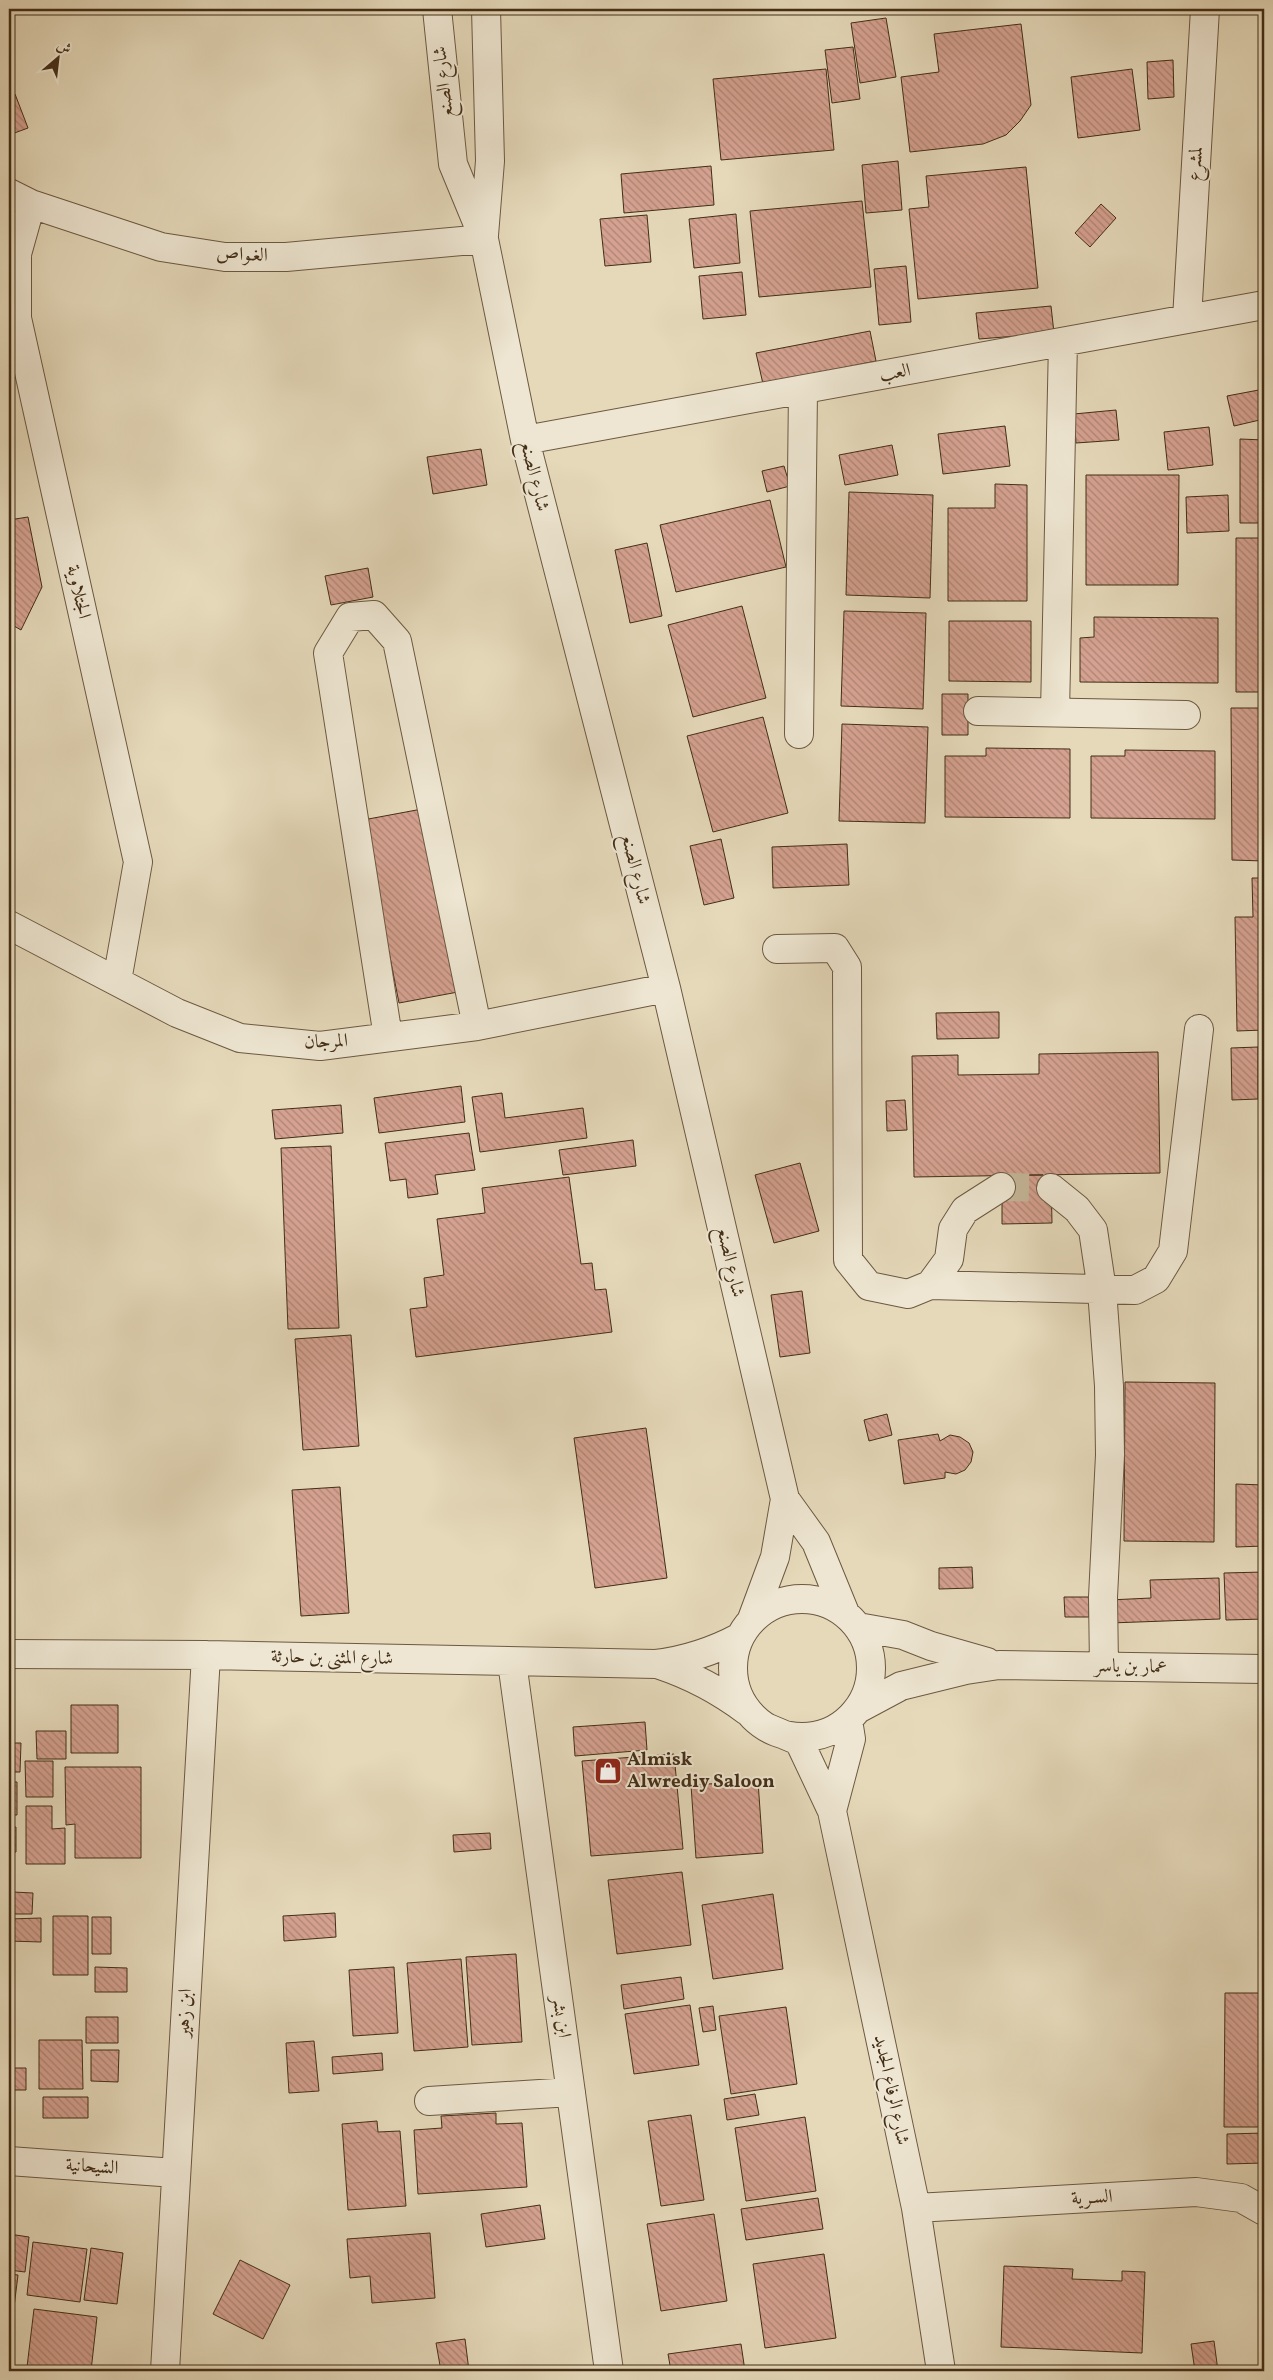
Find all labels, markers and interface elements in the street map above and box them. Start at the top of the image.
north arrow [32,32,82,82]
text: ش [53,36,74,60]
street label: شارع الصنع [427,45,464,119]
street label: لمشرع [1182,146,1211,182]
street label: الغـواص [216,241,268,269]
street label: العب [877,357,913,389]
street label: شارع الصنع [510,438,555,515]
street label: الجتلاوية [59,562,97,622]
street label: شارع الصنع [611,831,656,908]
street label: المرجان [303,1028,349,1056]
street label: شارع الصنع [706,1224,751,1301]
street label: شارع المثنى بن حارثة [271,1644,393,1673]
street label: عمار بن ياسر [1093,1653,1167,1681]
place label: Almisk Alwrediy Saloon [627,1747,775,1795]
shop icon: Almisk Alwrediy Saloon [593,1756,623,1786]
street label: ابن زهير [171,1988,199,2040]
street label: ابن بشر [545,1992,577,2040]
street label: شارع الرفاع الجديد [866,2033,915,2148]
street label: الشيحانية [65,2152,119,2182]
street label: السـرية [1071,2184,1113,2212]

